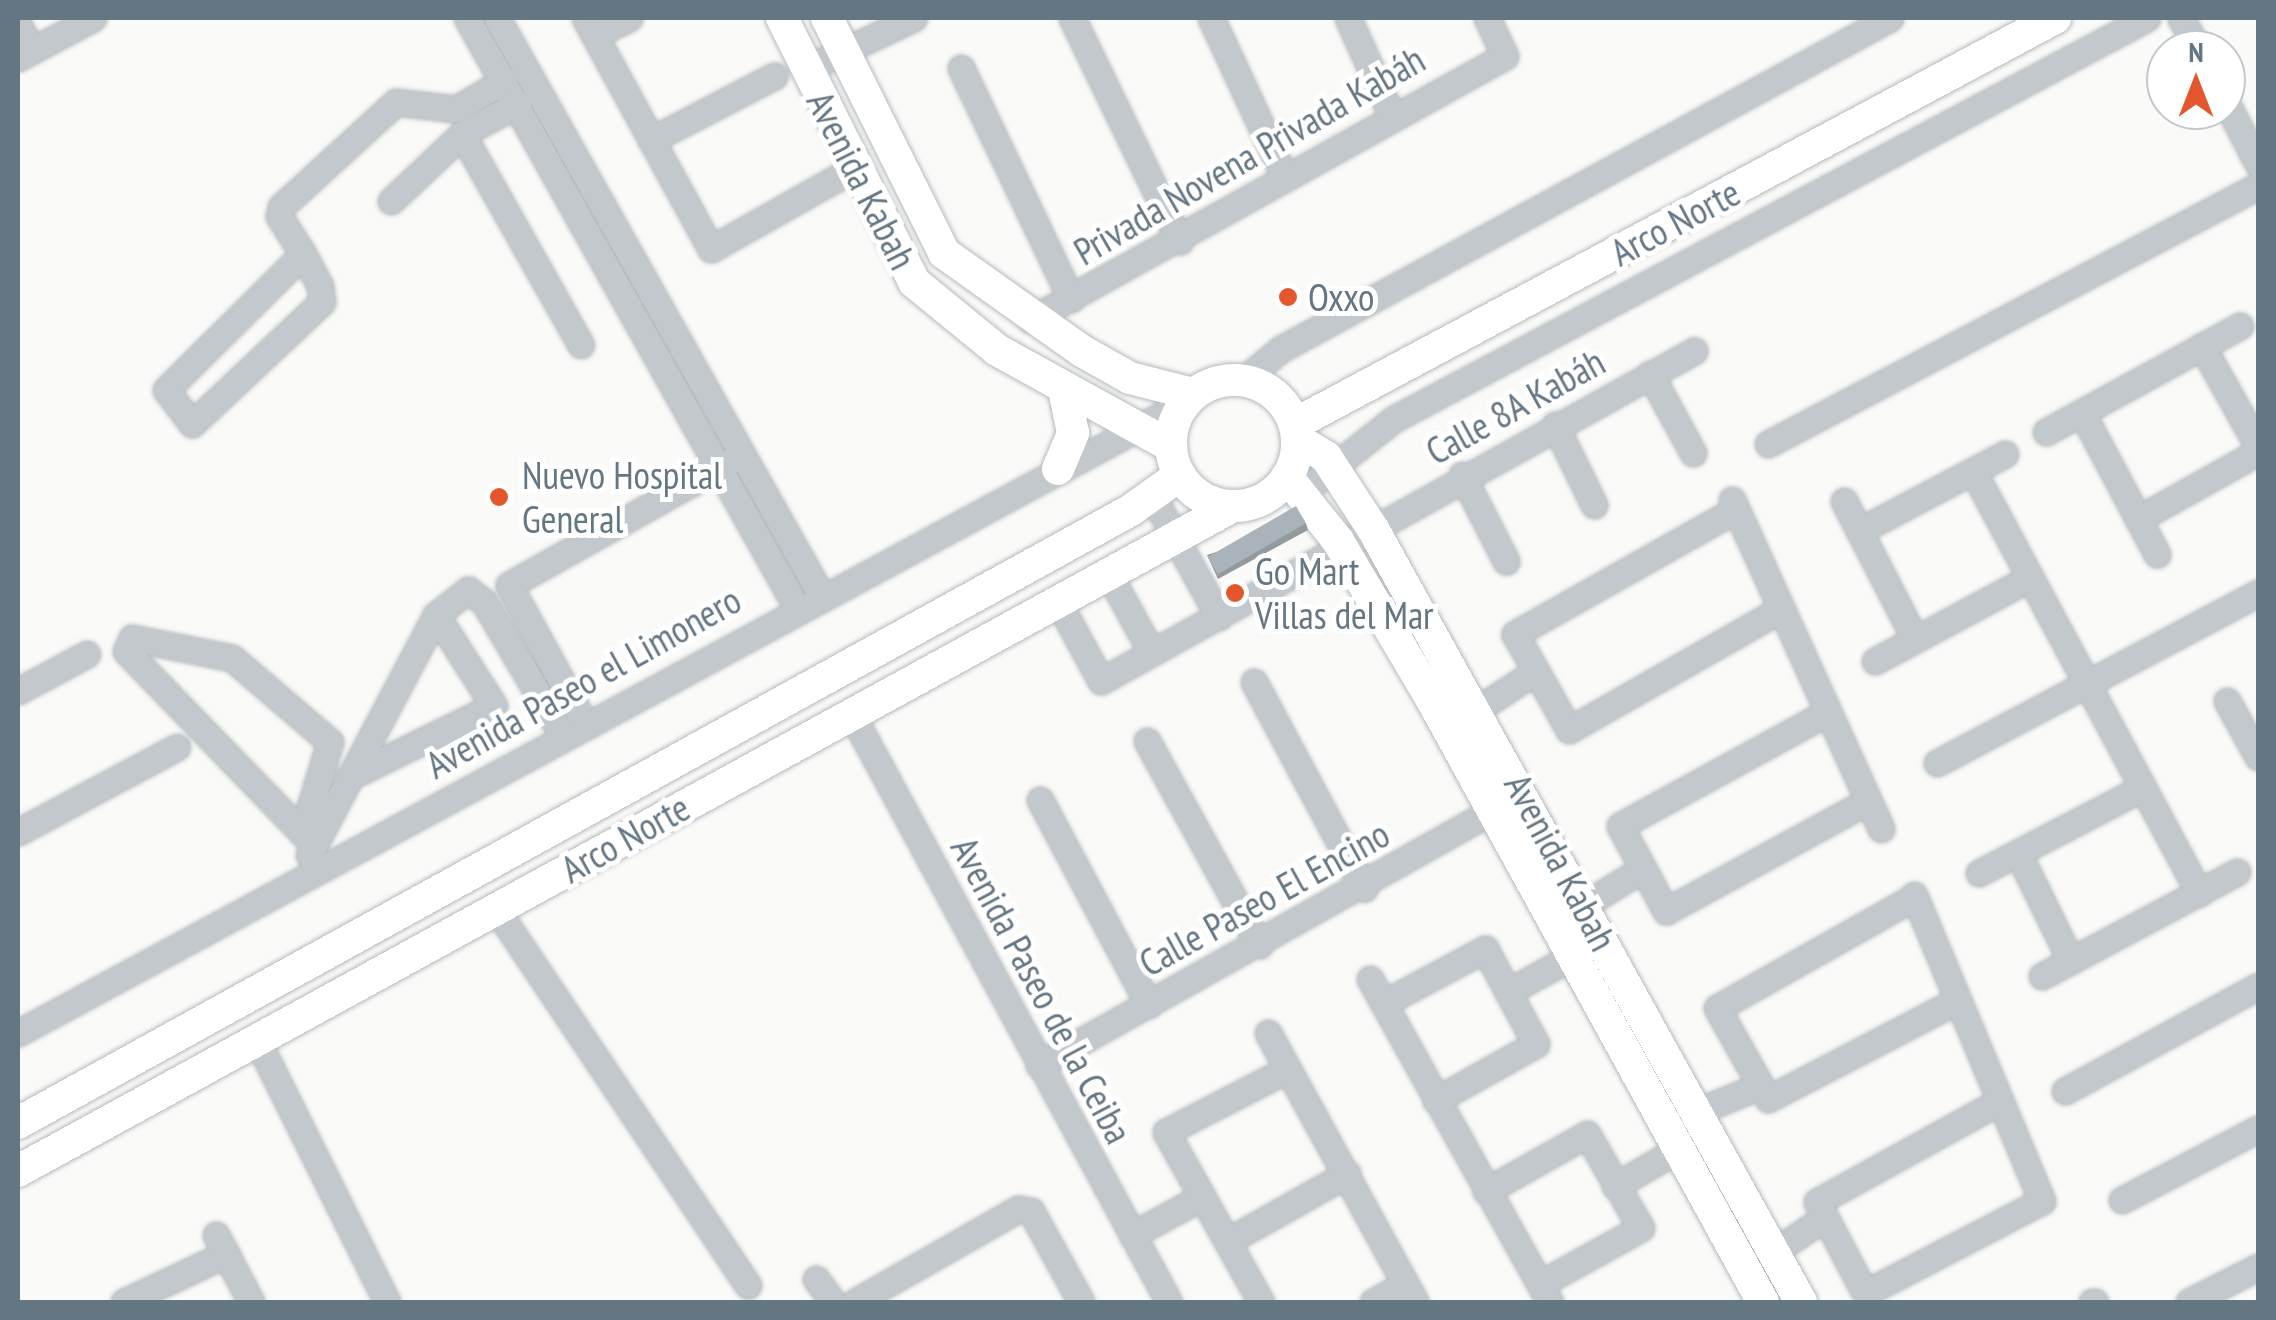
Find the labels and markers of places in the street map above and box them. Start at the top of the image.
place label: Oxxo [1308,274,1374,320]
marker: Oxxo [1277,286,1299,308]
place label: Nuevo Hospital General [522,452,722,542]
marker: Nuevo Hospital General [486,484,512,510]
place label: Go Mart Villas del Mar [1255,548,1434,638]
marker: Go Mart Villas del Mar [1224,582,1246,604]

